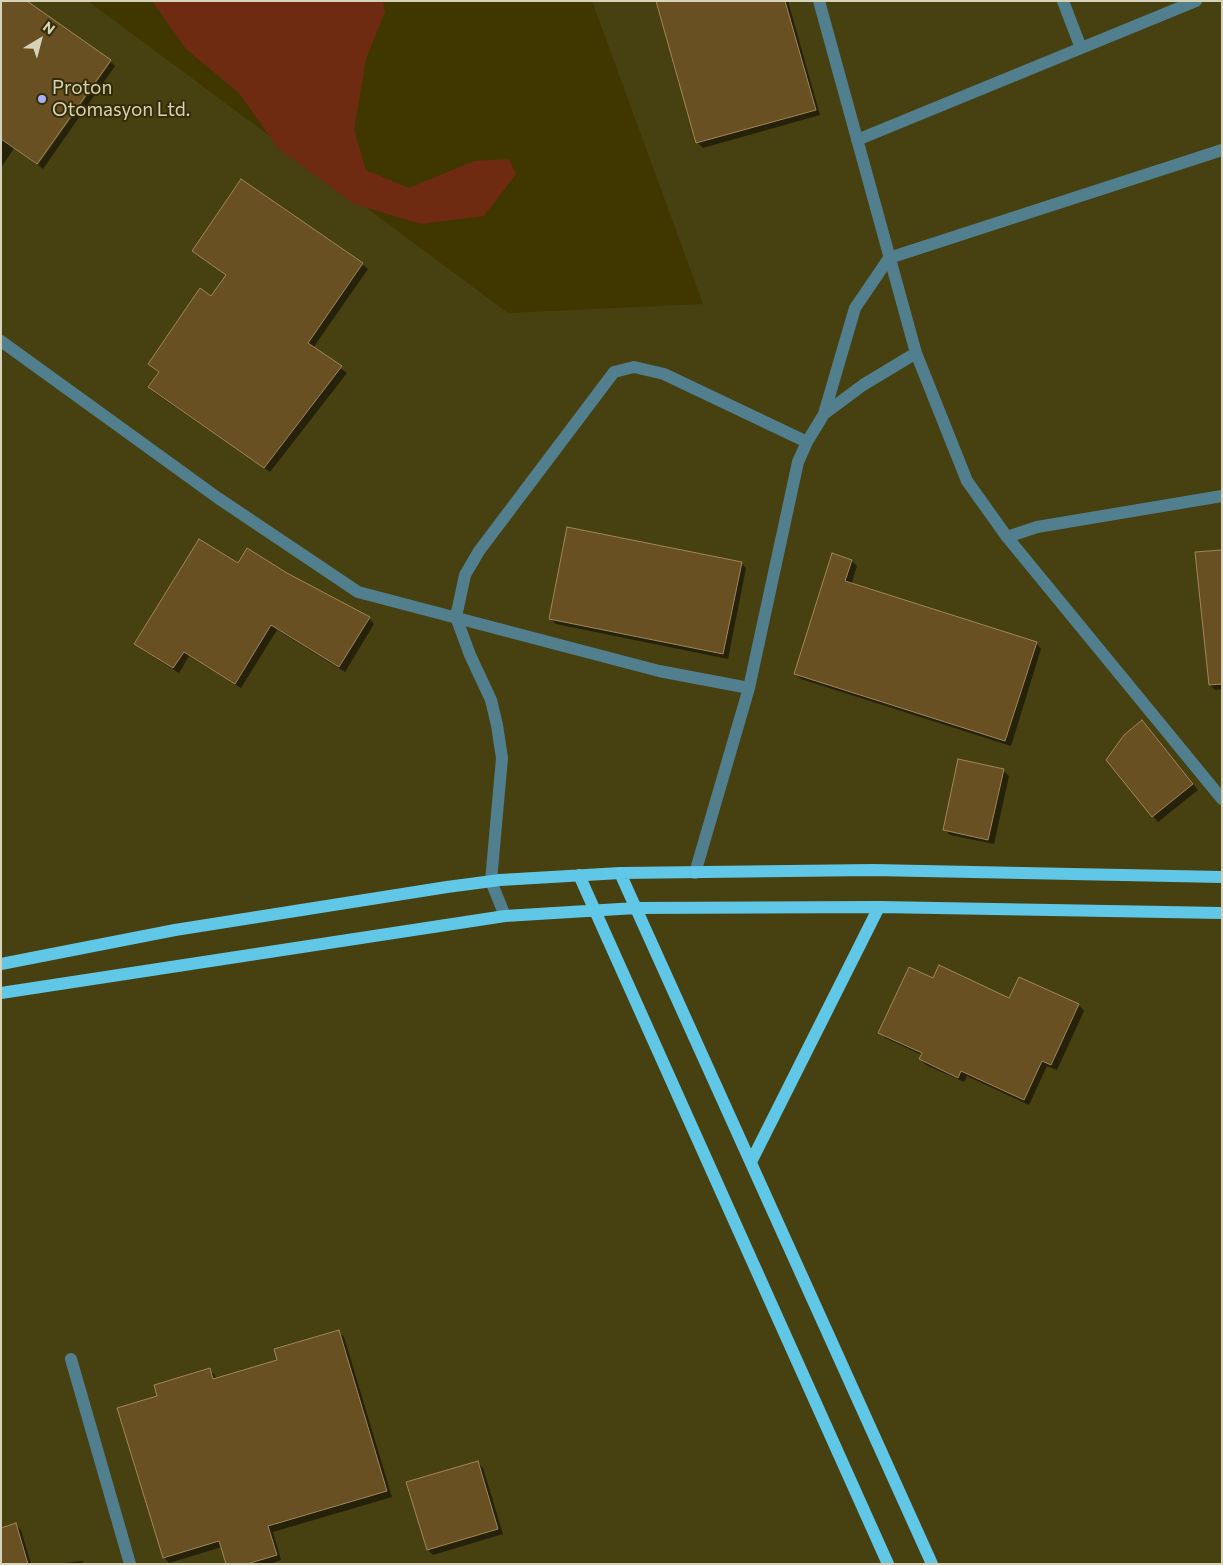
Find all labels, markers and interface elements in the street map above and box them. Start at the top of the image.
north arrow [15,15,65,65]
text: N [40,18,59,38]
place label: Proton Otomasyon Ltd. [52,77,190,121]
marker: Proton Otomasyon Ltd. [36,93,48,105]

